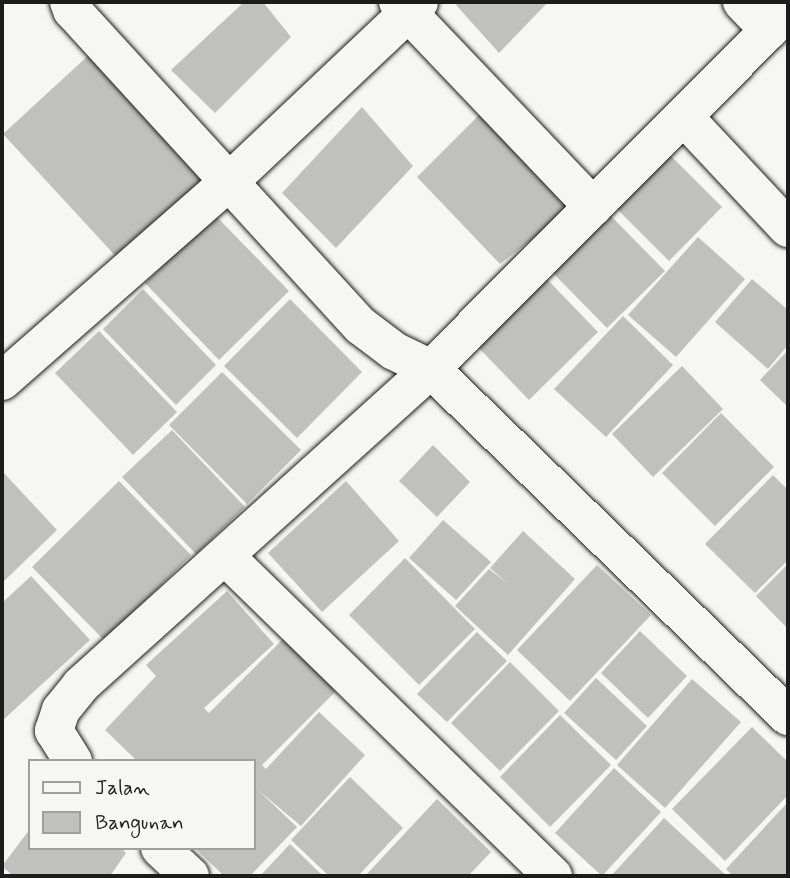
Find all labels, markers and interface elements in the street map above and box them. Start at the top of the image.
legend [28,759,256,850]
text: Jalan [95,774,150,802]
text: Bangunan [95,809,184,837]

